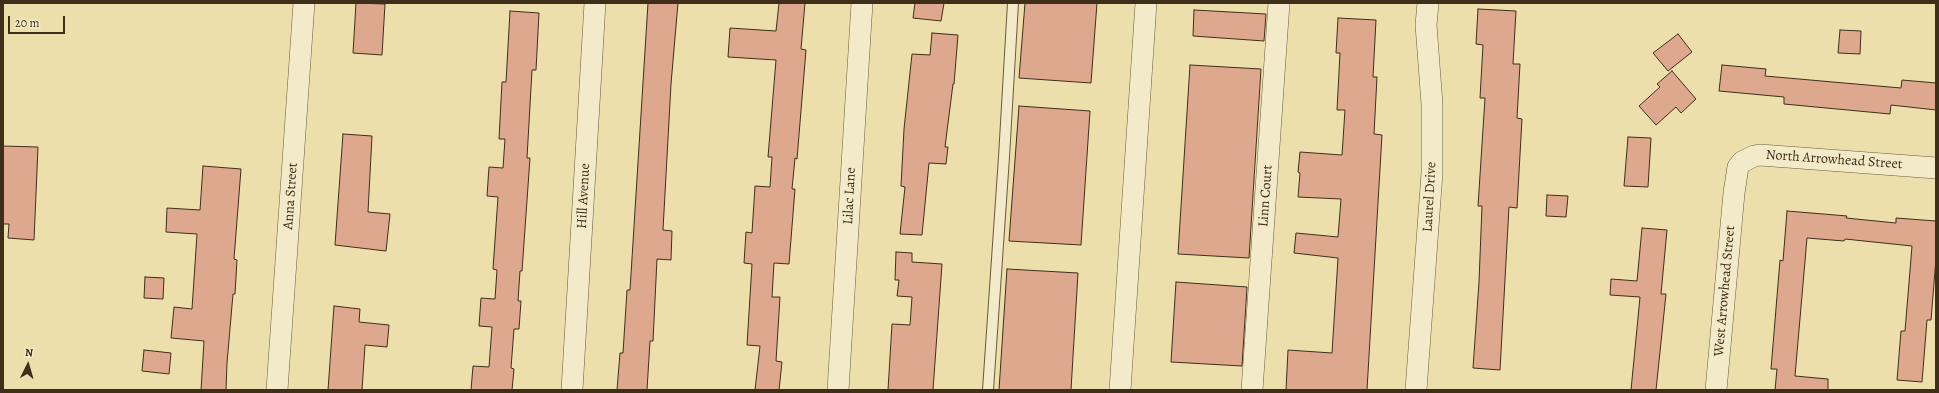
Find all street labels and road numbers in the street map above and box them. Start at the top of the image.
street label: North Arrowhead Street [1765,147,1903,173]
street label: Laurel Drive [1420,161,1440,233]
street label: Anna Street [280,162,302,230]
street label: Hill Avenue [574,163,594,229]
street label: Linn Court [1255,164,1277,228]
street label: Lilac Lane [840,167,860,225]
street label: West Arrowhead Street [1711,225,1739,357]

